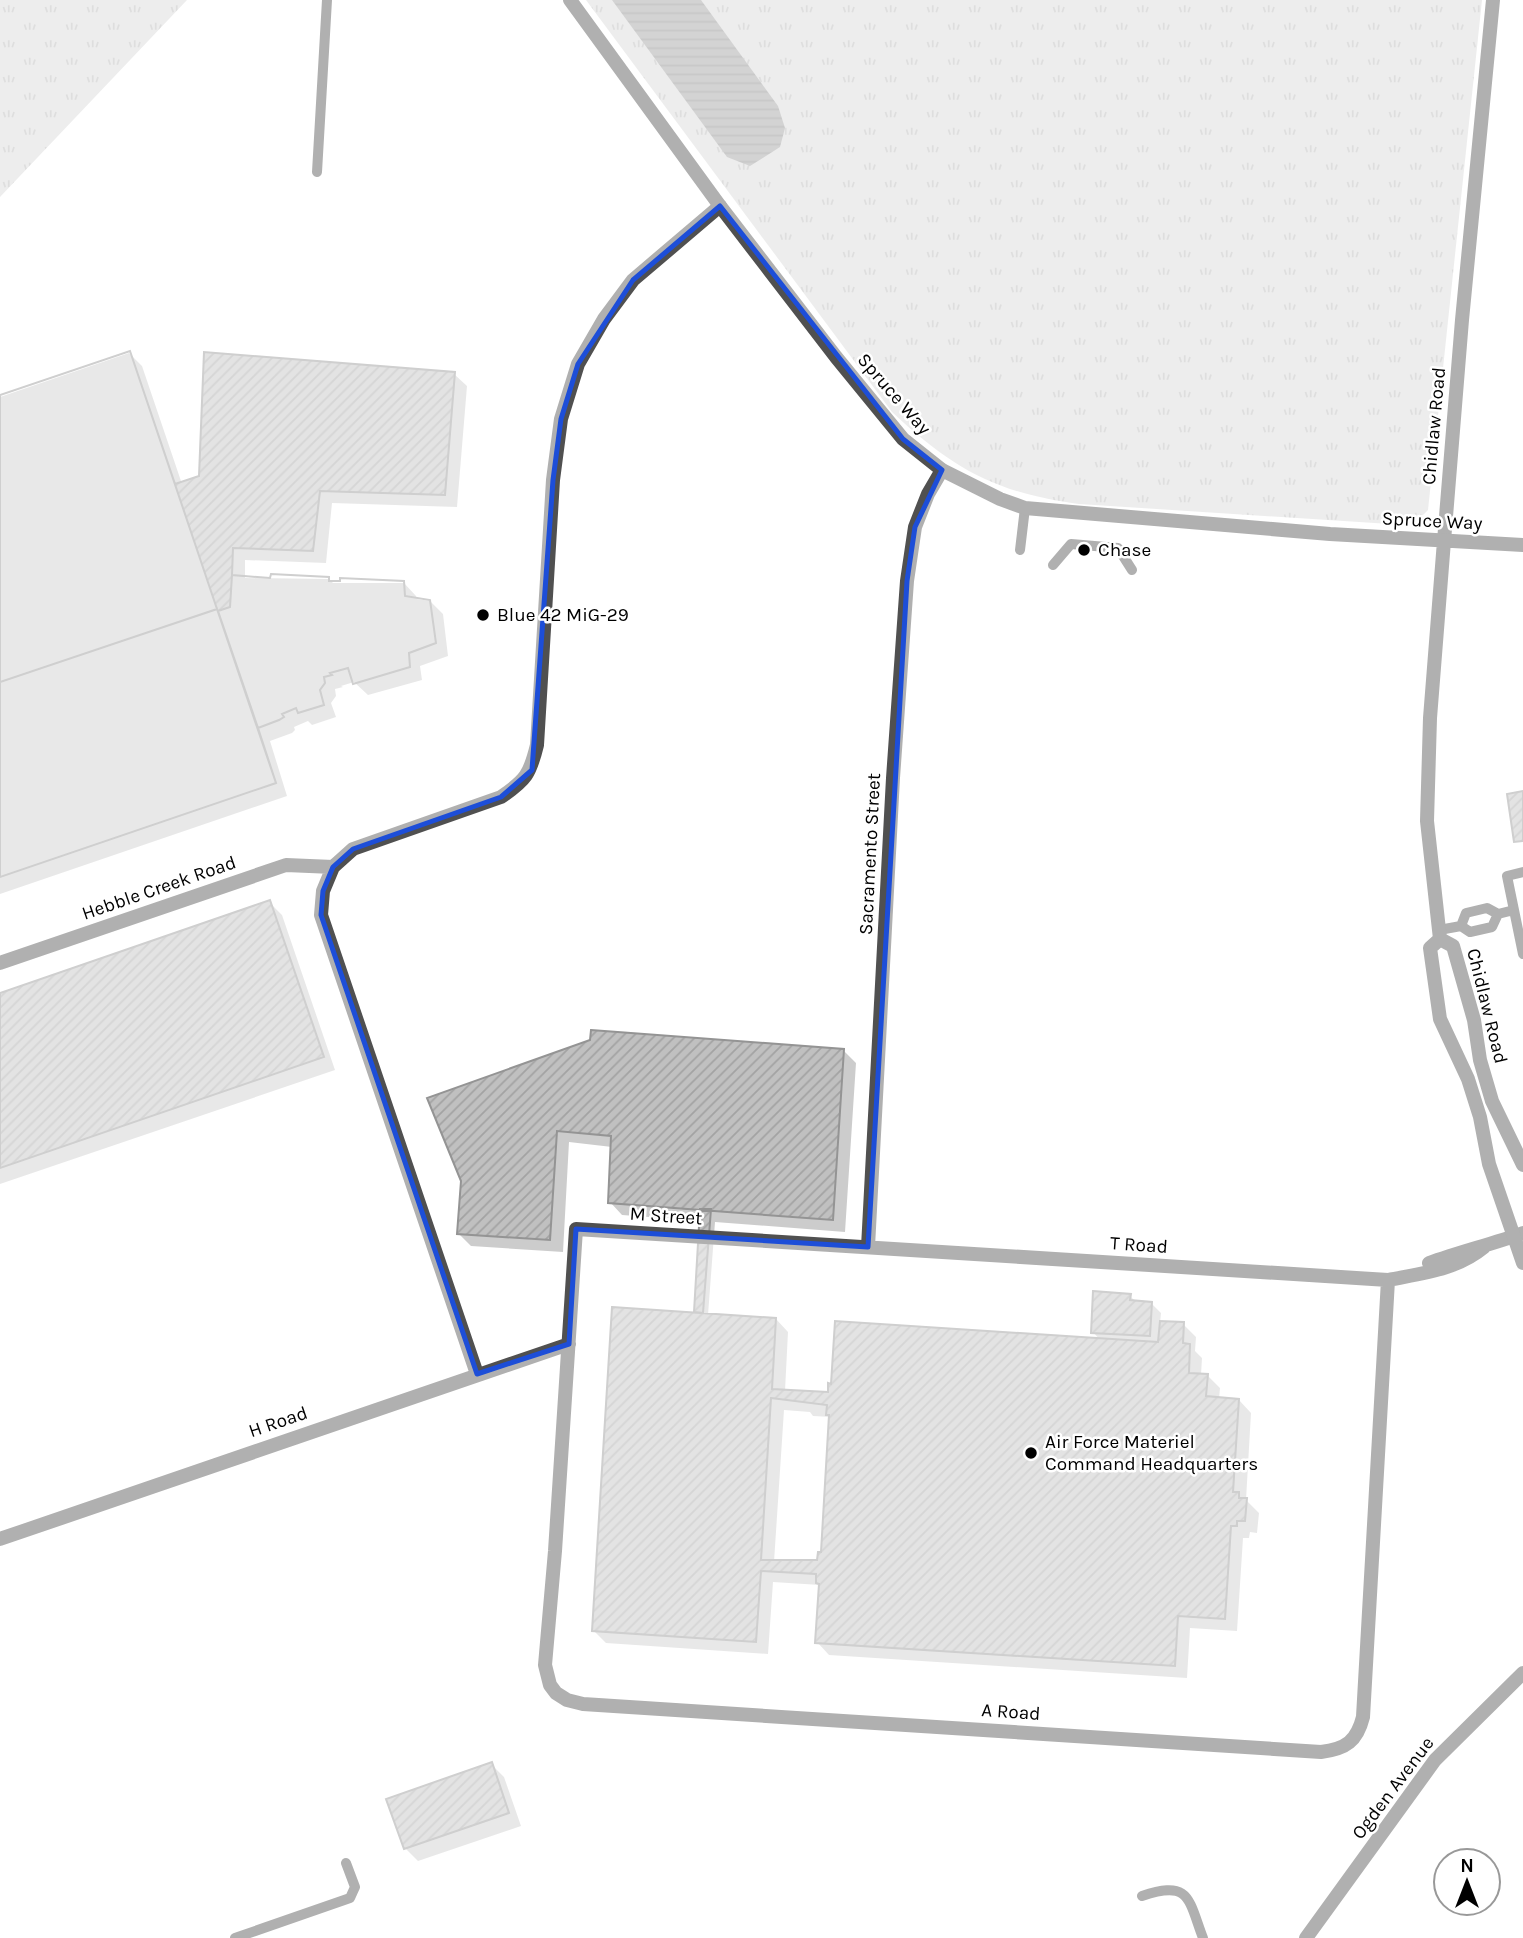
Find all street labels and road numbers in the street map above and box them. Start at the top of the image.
street label: Spruce Way [853,349,935,439]
street label: Chidlaw Road [1418,366,1450,486]
street label: Spruce Way [1381,507,1483,535]
street label: Sacramento Street [855,772,885,936]
street label: Hebble Creek Road [79,851,239,925]
street label: Chidlaw Road [1462,946,1512,1066]
street label: M Street [629,1202,703,1230]
street label: T Road [1109,1232,1169,1258]
street label: H Road [246,1402,310,1442]
street label: A Road [981,1699,1041,1725]
street label: Ogden Avenue [1347,1732,1439,1844]

